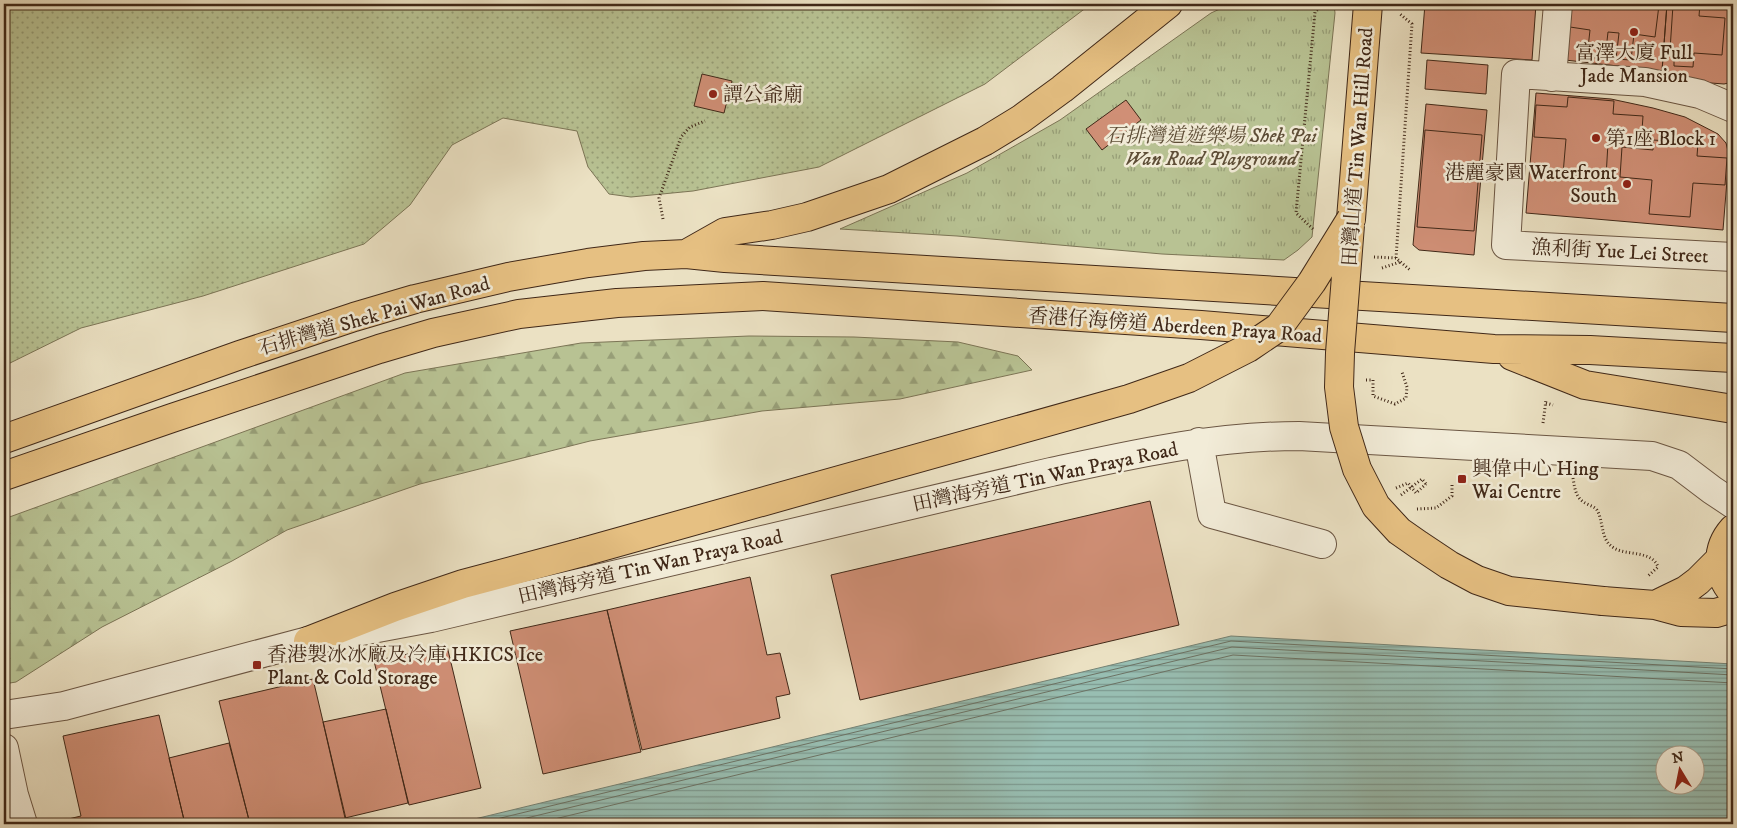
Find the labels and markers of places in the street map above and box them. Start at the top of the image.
marker: 富澤大廈 Full Jade Mansion [1628,26,1640,38]
place label: 富澤大廈 Full Jade Mansion [1575,41,1693,89]
place label: 譚公爺廟 [723,83,803,108]
marker: 譚公爺廟 [707,88,719,100]
place label: 第1座 Block 1 [1606,127,1716,152]
marker: 第1座 Block 1 [1590,132,1602,144]
place label: 港麗豪園 Waterfront South [1445,161,1617,209]
marker: 港麗豪園 Waterfront South [1621,178,1633,190]
place label: 興偉中心 Hing Wai Centre [1471,457,1599,505]
marker: 興偉中心 Hing Wai Centre [1456,473,1468,485]
place label: 香港製冰冰廠及冷庫 HKICS Ice Plant & Cold Storage [267,643,543,691]
marker: 香港製冰冰廠及冷庫 HKICS Ice Plant & Cold Storage [251,659,263,671]

